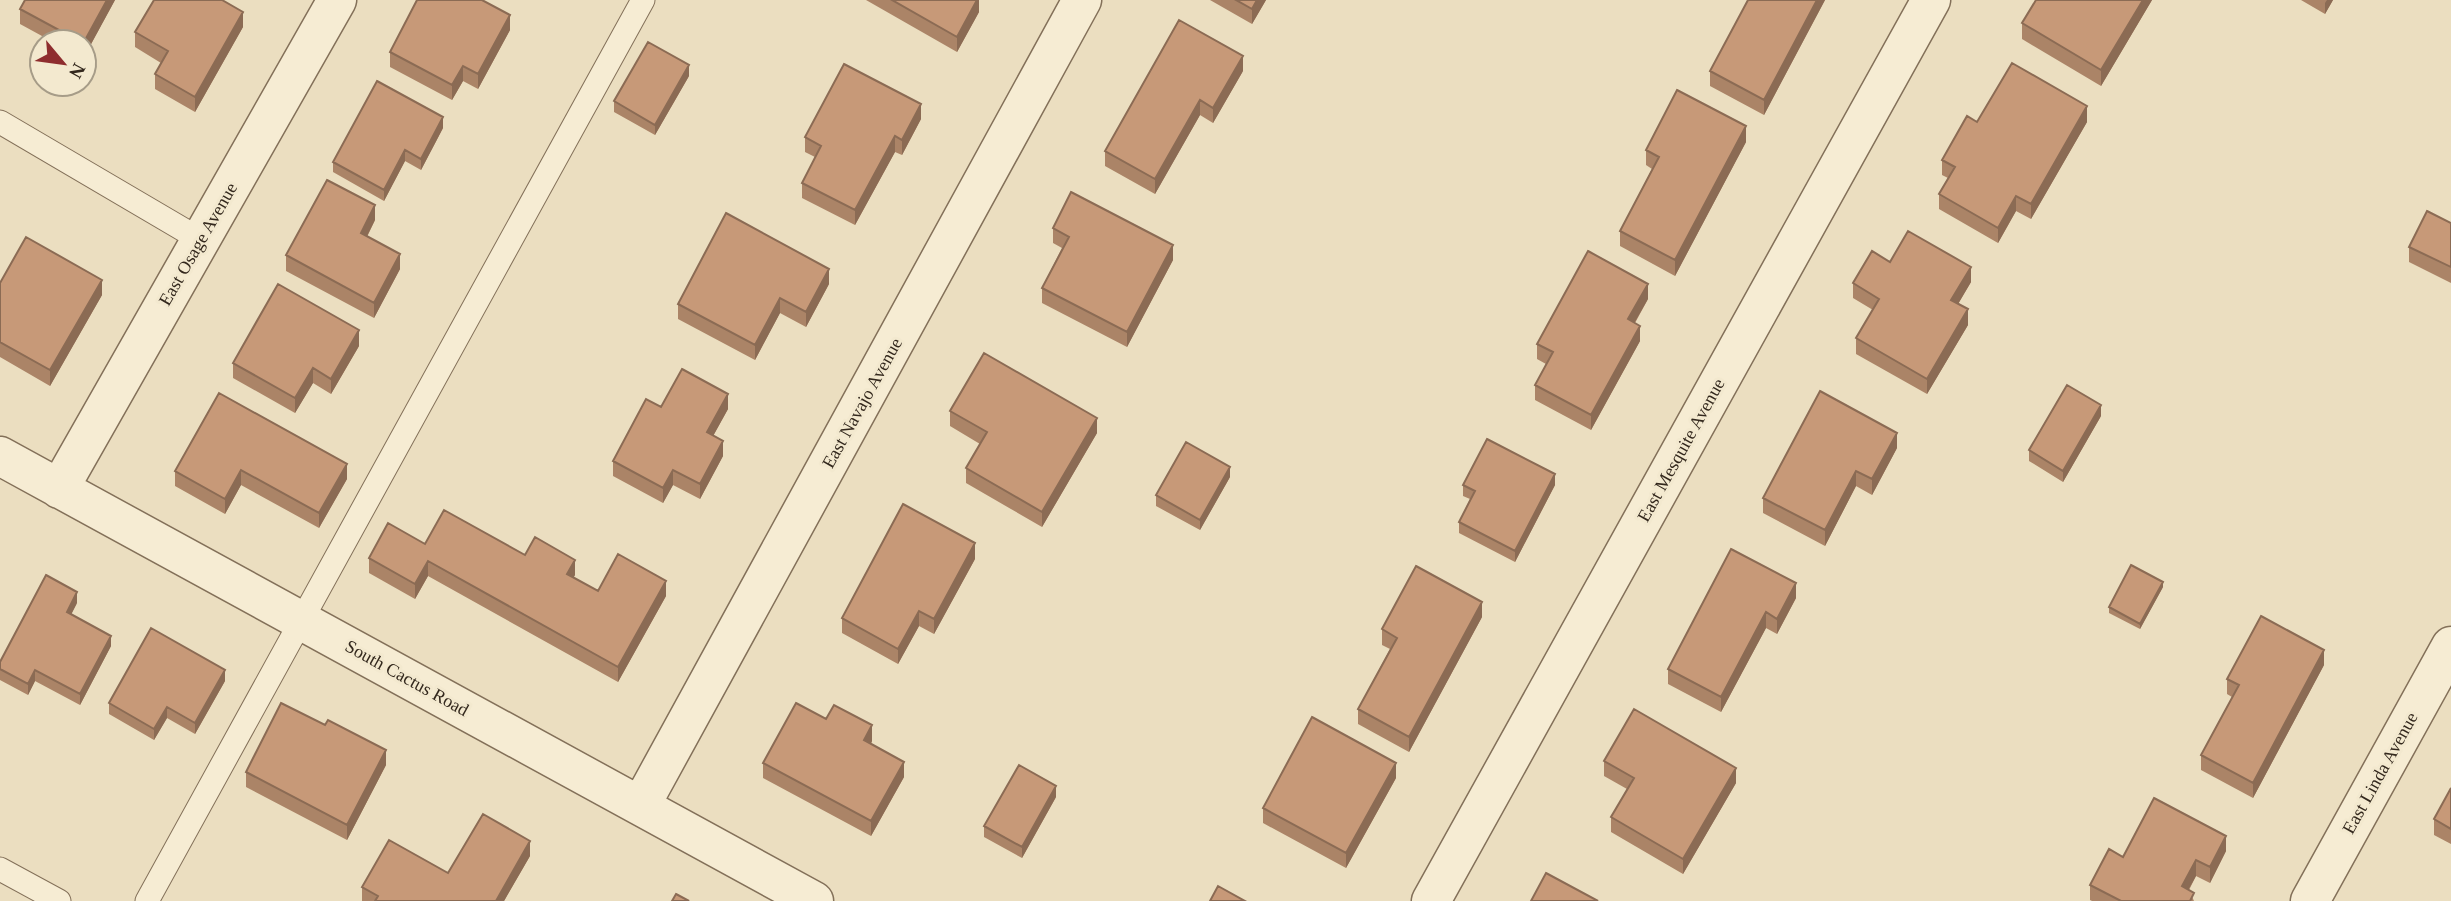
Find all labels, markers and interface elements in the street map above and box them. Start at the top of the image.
north arrow [28,28,98,98]
text: N [65,60,90,82]
street label: East Osage Avenue [155,179,241,309]
street label: East Navajo Avenue [818,334,906,472]
street label: East Mesquite Avenue [1633,375,1729,525]
street label: South Cactus Road [342,636,472,720]
street label: East Linda Avenue [2338,709,2422,837]

